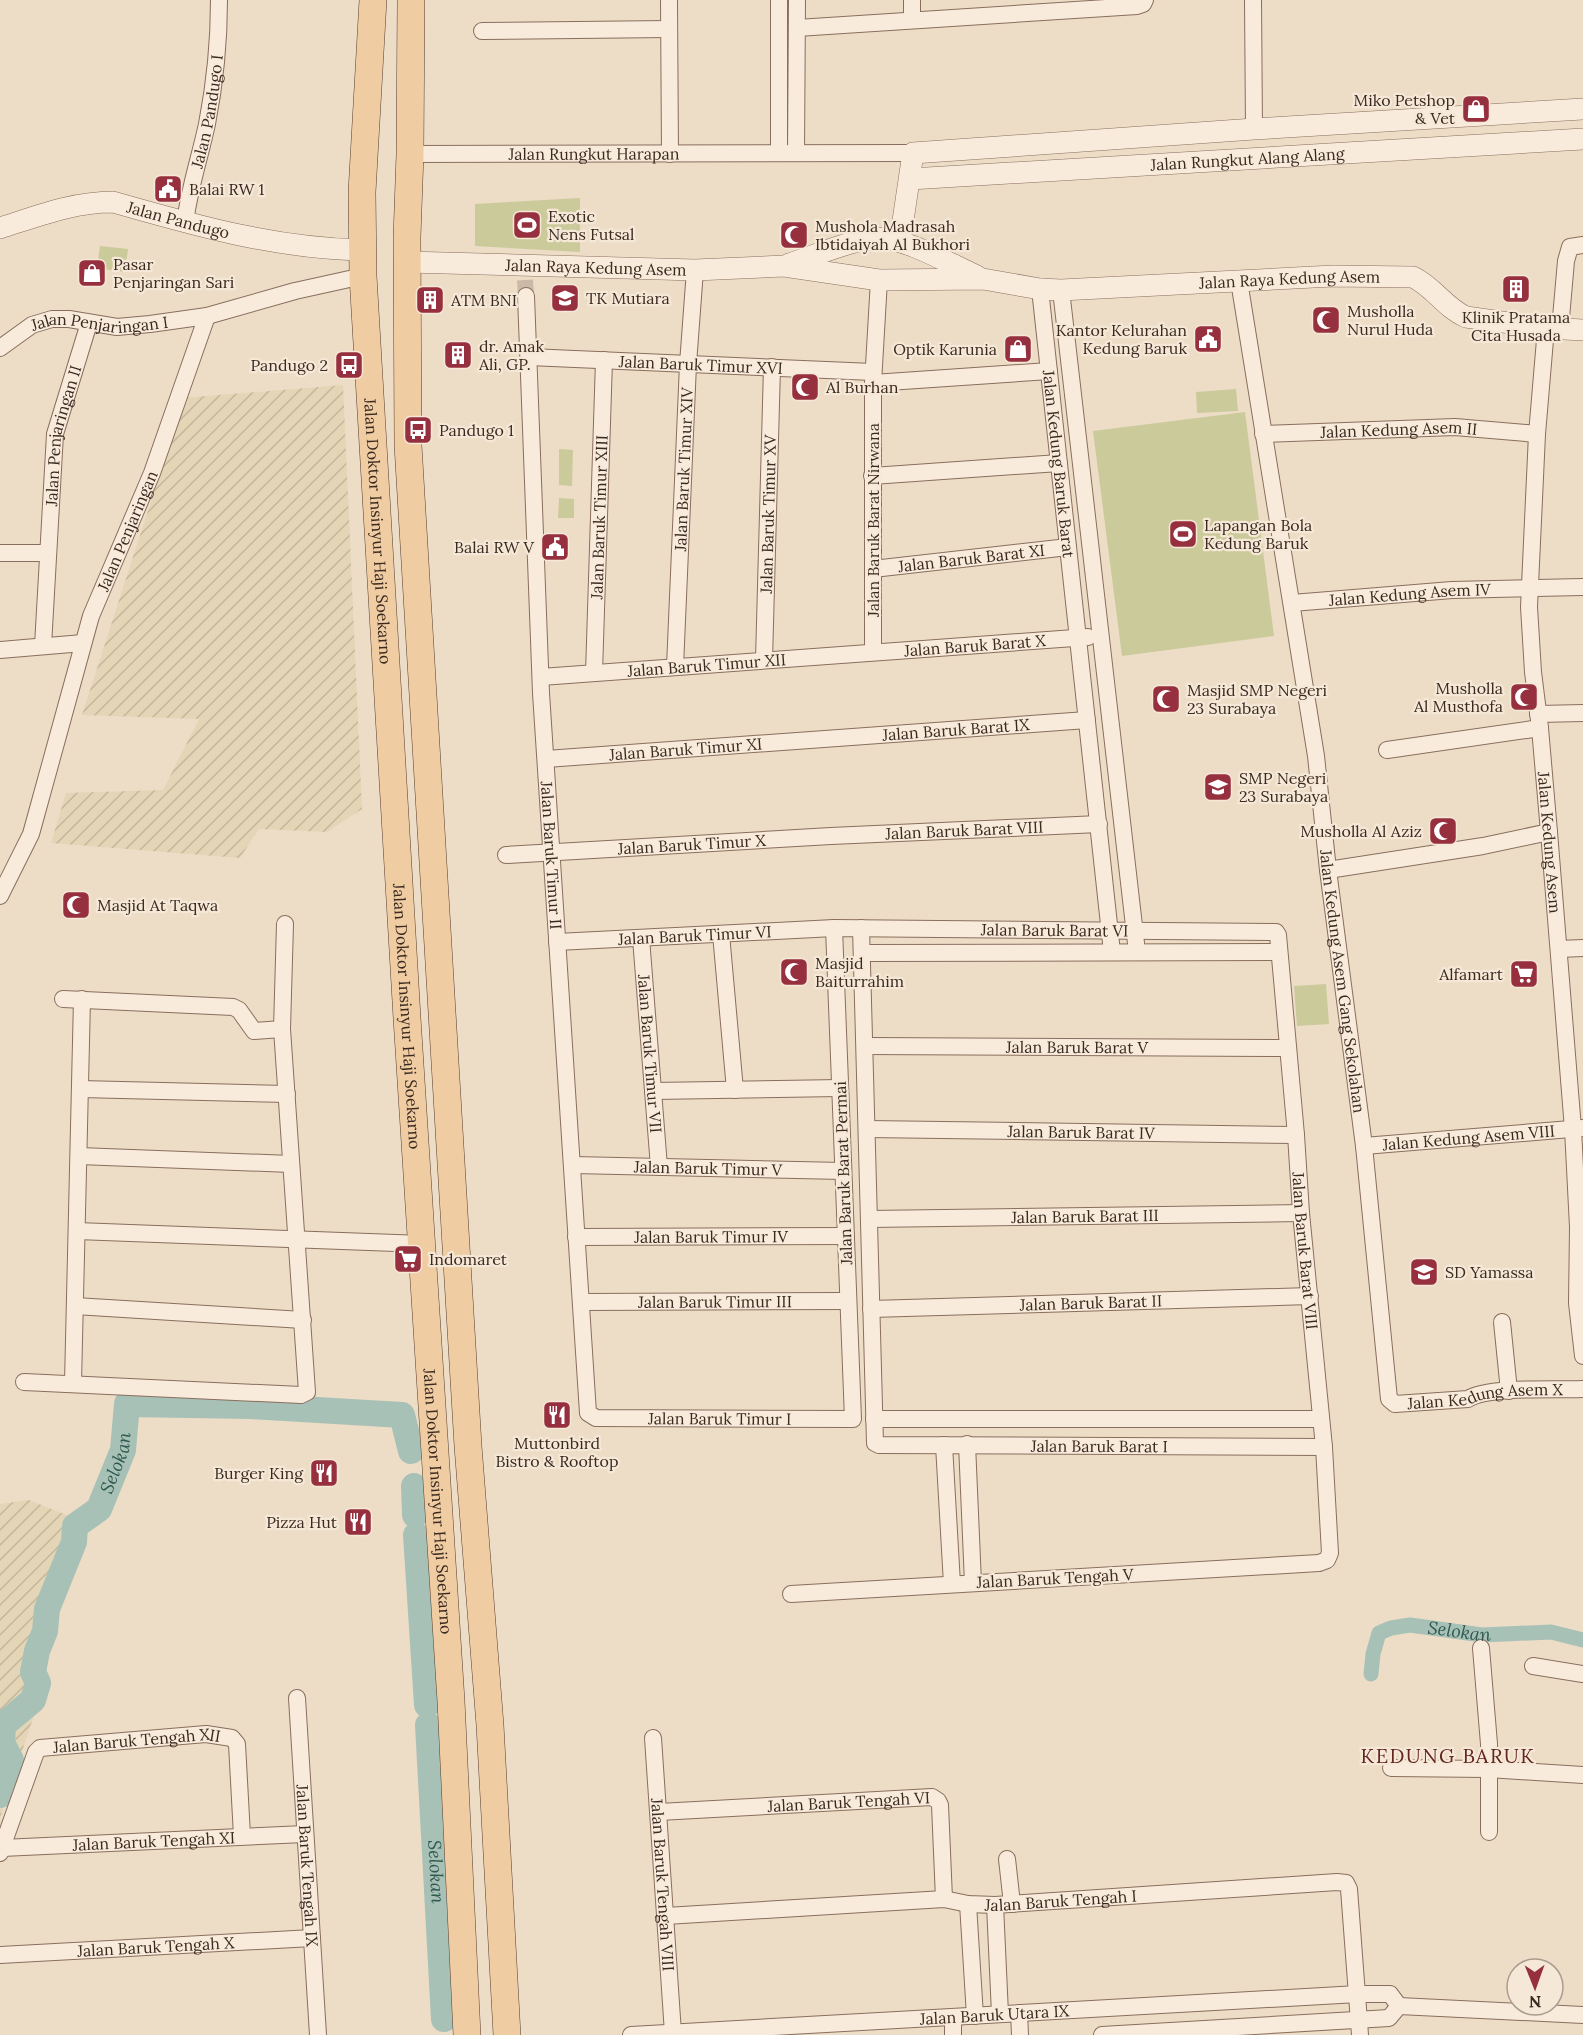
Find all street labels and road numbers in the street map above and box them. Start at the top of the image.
street label: Jalan Pandugo I [186,54,227,171]
street label: Jalan Rungkut Harapan [507,143,680,164]
street label: Jalan Rungkut Alang Alang [1149,143,1346,175]
street label: Jalan Pandugo [124,196,231,243]
street label: Jalan Raya Kedung Asem [504,255,687,280]
street label: Jalan Raya Kedung Asem [1197,266,1380,293]
street label: Jalan Penjaringan I [28,309,169,337]
street label: Jalan Baruk Timur XVI [617,351,783,378]
street label: Jalan Penjaringan II [41,363,86,508]
street label: Jalan Kedung Baruk Barat [1039,368,1079,560]
street label: Jalan Baruk Timur XIV [670,386,697,553]
street label: Jalan Doktor Insinyur Haji Soekarno [360,397,396,665]
street label: Jalan Kedung Asem II [1319,416,1478,442]
street label: Jalan Baruk Barat Nirwana [863,423,883,618]
street label: Jalan Baruk Timur XV [756,434,780,595]
street label: Jalan Baruk Timur XIII [586,435,612,601]
street label: Jalan Penjaringan [92,467,162,595]
street label: Jalan Baruk Barat XI [896,540,1046,576]
street label: Jalan Kedung Asem IV [1327,579,1491,610]
street label: Jalan Baruk Barat X [902,630,1047,661]
street label: Jalan Baruk Timur XII [626,649,787,681]
street label: Jalan Baruk Barat IX [881,714,1031,745]
street label: Jalan Baruk Timur XI [607,733,763,765]
street label: Jalan Kedung Asem [1534,770,1566,914]
street label: Jalan Baruk Timur II [537,780,566,930]
street label: Jalan Baruk Barat VIII [884,817,1044,844]
street label: Jalan Baruk Timur X [616,830,767,859]
street label: Jalan Kedung Asem Gang Sekolahan [1316,847,1370,1114]
street label: Jalan Doktor Insinyur Haji Soekarno [389,882,425,1150]
street label: Jalan Baruk Barat VI [980,919,1128,941]
street label: Jalan Baruk Timur VI [617,921,772,949]
street label: Jalan Baruk Timur VII [634,973,666,1134]
street label: Jalan Baruk Barat V [1005,1037,1149,1057]
street label: Jalan Baruk Barat Permai [830,1081,856,1266]
street label: Jalan Kedung Asem VIII [1381,1120,1556,1155]
street label: Jalan Baruk Barat IV [1006,1121,1155,1143]
street label: Jalan Baruk Timur V [633,1156,783,1180]
street label: Jalan Baruk Barat VIII [1288,1170,1322,1331]
street label: Jalan Baruk Barat III [1010,1205,1159,1227]
street label: Jalan Baruk Timur IV [633,1226,788,1247]
street label: Jalan Baruk Barat II [1018,1290,1162,1315]
street label: Jalan Baruk Timur III [637,1291,792,1312]
street label: Jalan Doktor Insinyur Haji Soekarno [420,1367,457,1635]
street label: Jalan Kedung Asem X [1406,1379,1563,1413]
street label: Jalan Baruk Timur I [647,1408,791,1429]
street label: Jalan Baruk Barat I [1030,1436,1168,1456]
street label: Jalan Baruk Tengah V [975,1564,1135,1592]
street label: Jalan Baruk Tengah XII [51,1724,222,1757]
street label: Jalan Baruk Tengah IX [292,1783,323,1948]
street label: Jalan Baruk Tengah VI [766,1787,931,1816]
street label: Jalan Baruk Tengah VIII [647,1796,679,1972]
street label: Jalan Baruk Tengah XI [71,1827,236,1855]
street label: Jalan Baruk Tengah I [983,1885,1137,1915]
street label: Jalan Baruk Tengah X [76,1932,235,1961]
street label: Jalan Baruk Utara IX [918,2000,1070,2029]

